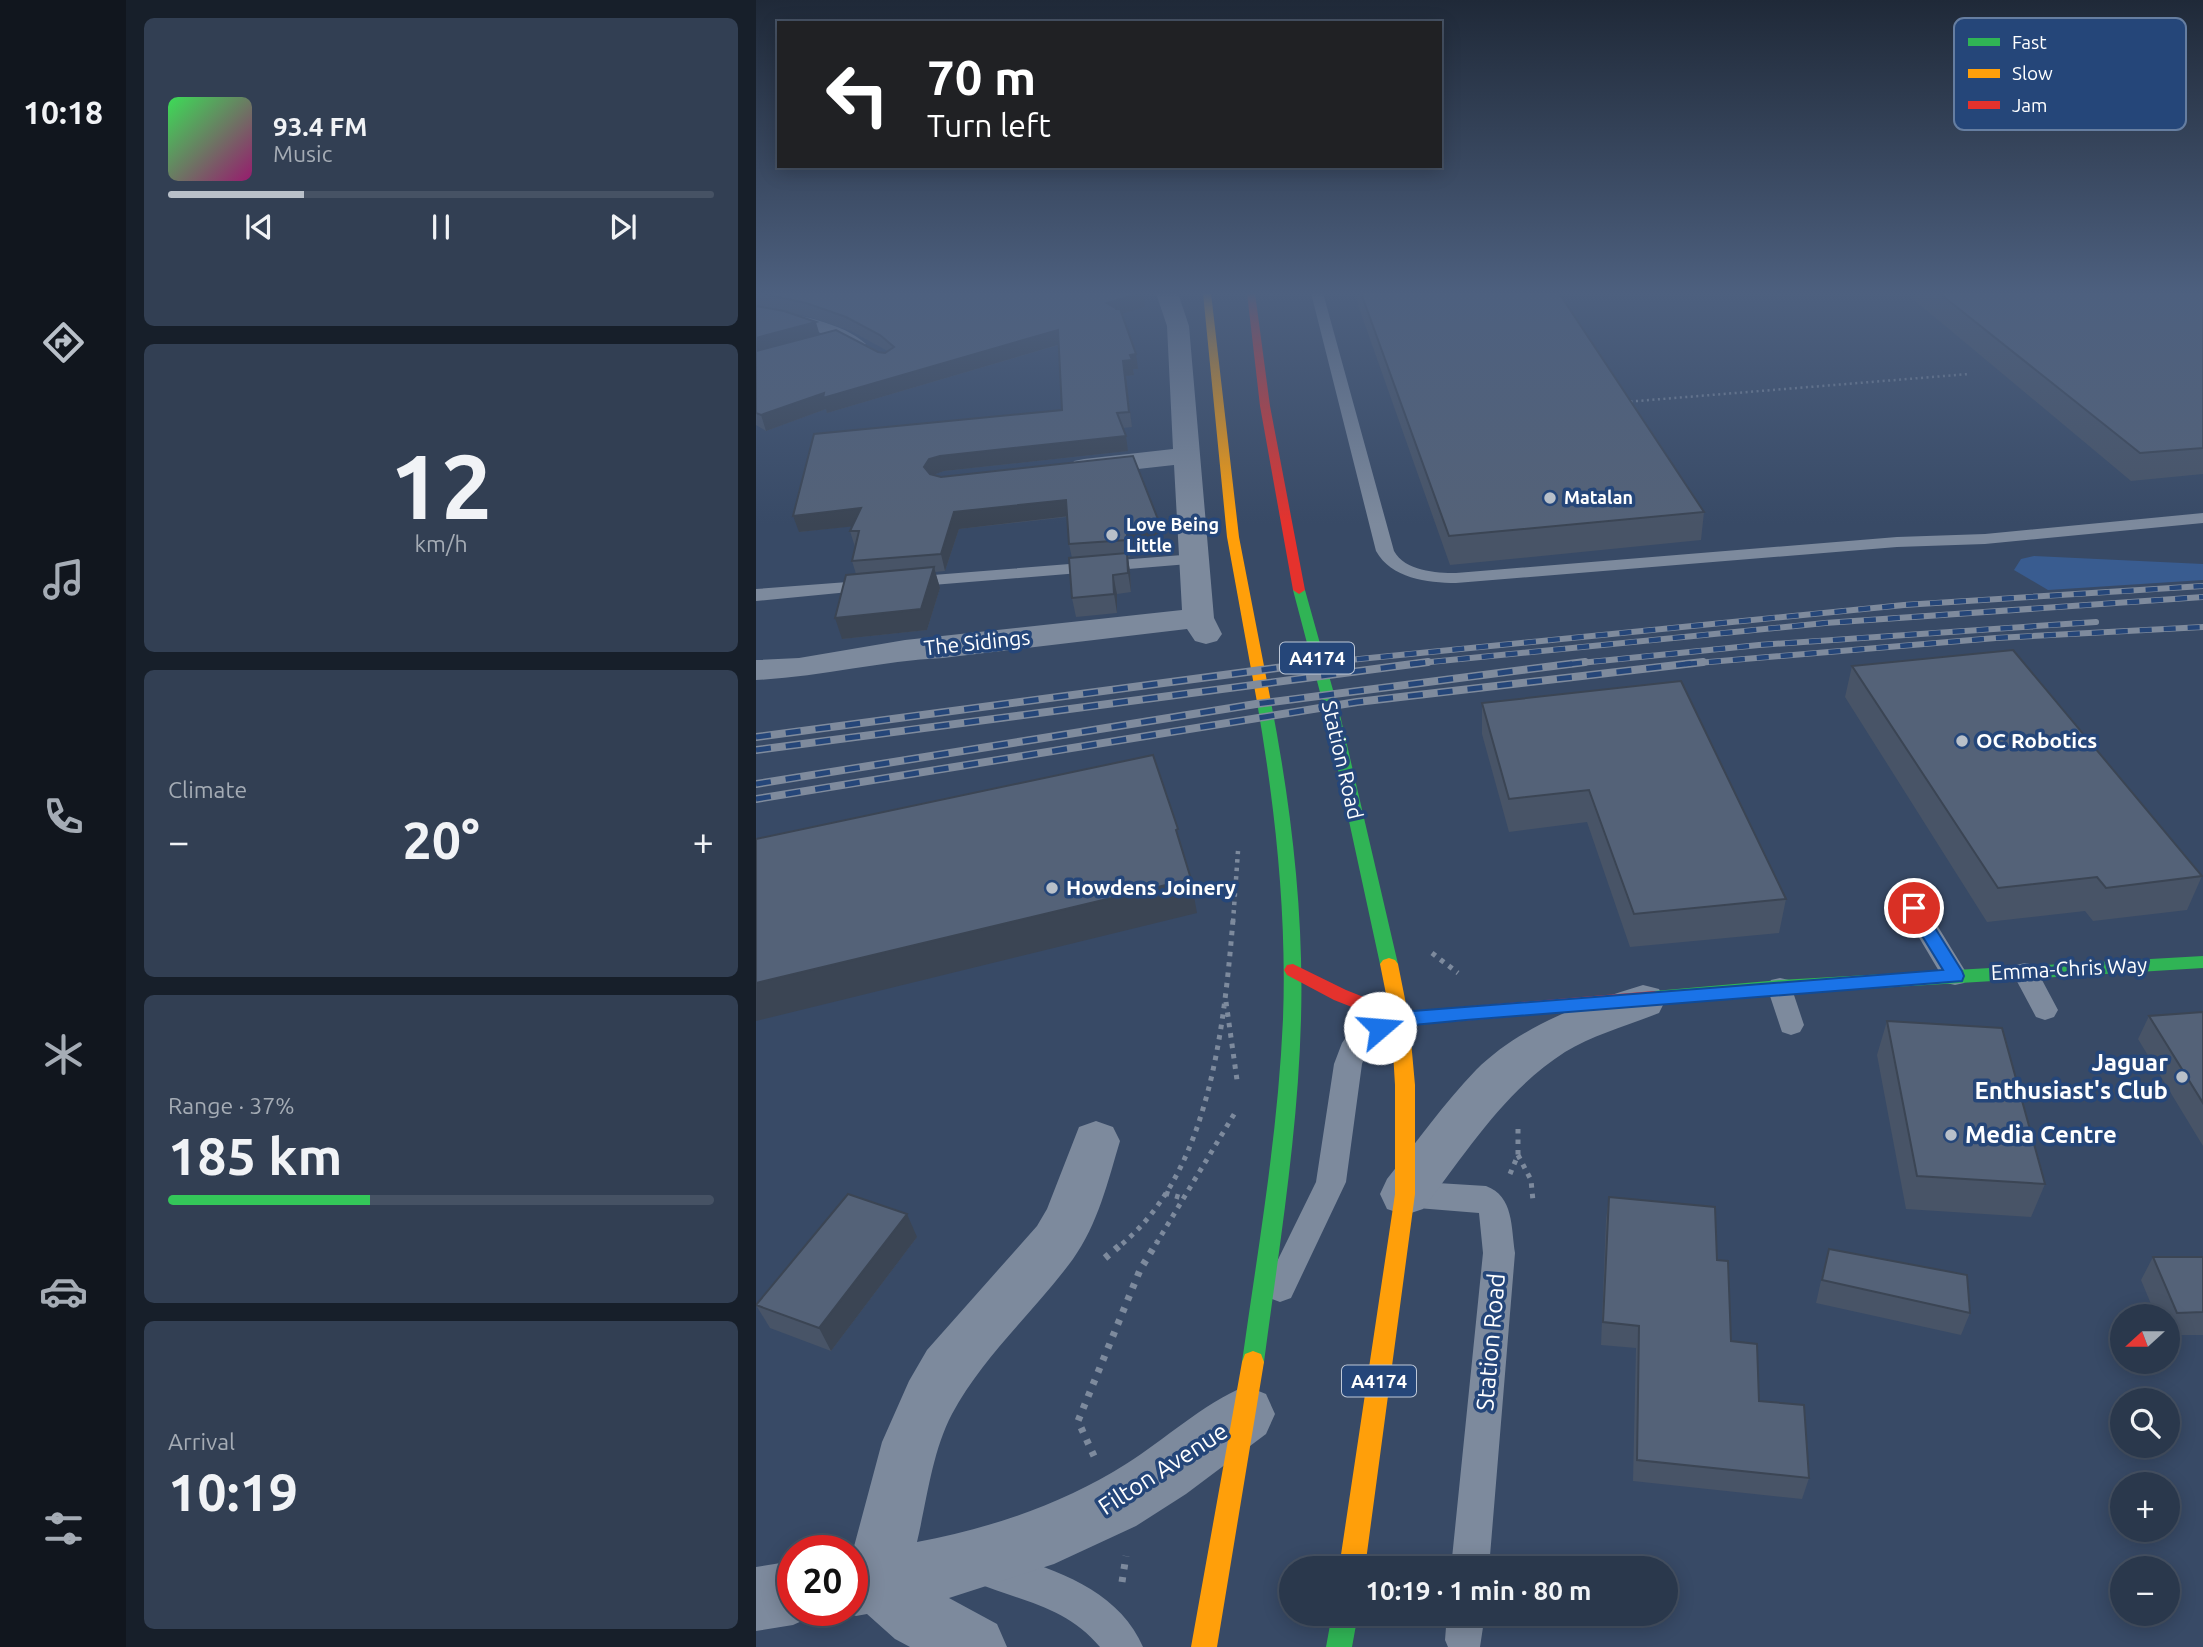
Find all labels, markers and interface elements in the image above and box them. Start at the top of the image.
legend [1954,18,2186,130]
text: Fast [2012,31,2047,53]
icon: left [812,49,903,140]
text: 70 m [927,49,1036,104]
text: Slow [2012,62,2053,84]
text: 10:18 [23,94,103,130]
text: Jam [2012,94,2048,116]
text: Turn left [927,107,1051,143]
text: 93.4 FM [273,112,367,141]
text: Music [273,141,332,166]
icon: previous [240,208,278,246]
icon: pause [422,208,460,246]
icon: next [604,208,642,246]
icon: directions [39,318,88,367]
text: 12 [390,434,492,536]
place label: Matalan [1564,487,1633,507]
marker: Matalan [1542,490,1558,506]
place label: Love Being Little [1126,514,1219,555]
marker: Love Being Little [1104,527,1120,543]
text: km/h [414,531,468,556]
icon: music [39,555,88,604]
street label: The Sidings [923,624,1031,660]
road number: A4174 [1280,642,1354,674]
street label: Station Road [1318,698,1368,821]
place label: OC Robotics [1976,728,2097,752]
marker: OC Robotics [1954,733,1970,749]
text: Climate [168,777,247,802]
icon: phone [39,792,88,841]
text: 20° [402,811,480,869]
text: − [168,820,189,862]
text: + [693,820,714,862]
place label: Howdens Joinery [1066,875,1236,899]
pin [1884,878,1944,938]
marker: Howdens Joinery [1044,880,1060,896]
icon: arrive [1895,889,1933,927]
street label: Emma-Chris Way [1990,952,2148,984]
position arrow [1343,991,1417,1065]
icon: climate [39,1030,88,1079]
place label: Jaguar Enthusiast's Club [1975,1049,2168,1104]
marker: Jaguar Enthusiast's Club [2174,1069,2190,1085]
text: Range · 37% [168,1093,295,1118]
place label: Media Centre [1965,1121,2117,1148]
text: 185 km [168,1127,342,1185]
marker: Media Centre [1943,1127,1959,1143]
icon: car [39,1267,88,1316]
street label: Station Road [1471,1272,1510,1412]
north arrow [2110,1304,2180,1374]
map controls [2110,1304,2180,1626]
road number: A4174 [1342,1366,1416,1396]
button: search [2110,1388,2180,1458]
street label: Filton Avenue [1093,1417,1232,1520]
text: Arrival [168,1429,235,1454]
text: 10:19 [168,1463,298,1521]
button: + [2110,1472,2180,1542]
icon: filters [39,1504,88,1553]
speed limit sign: 20 [777,1535,868,1626]
button: − [2110,1556,2180,1626]
text: 10:19 · 1 min · 80 m [1365,1576,1592,1605]

